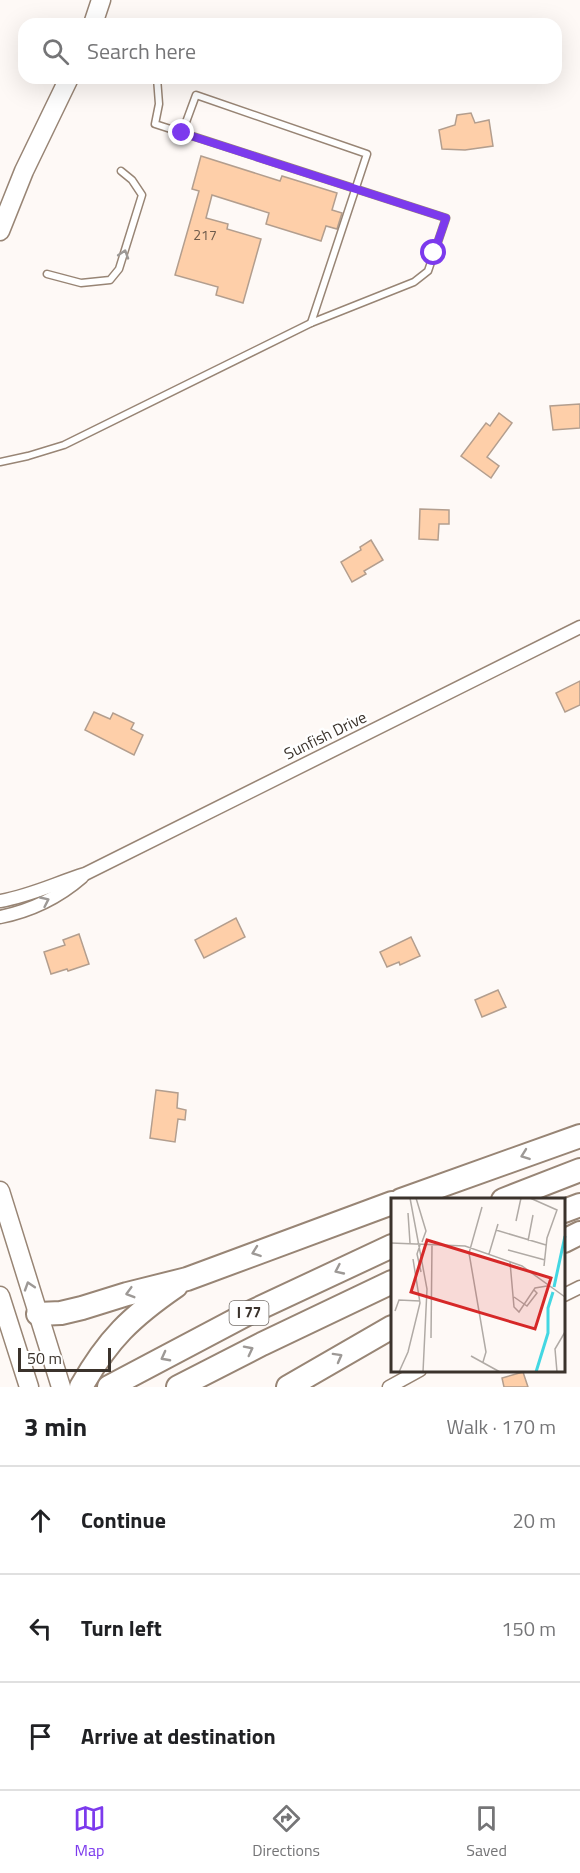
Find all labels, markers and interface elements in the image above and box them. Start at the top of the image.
search box [18,18,562,84]
text: Search here [87,34,196,68]
icon: search [39,35,72,68]
route end [168,119,194,145]
house number: 217 [193,224,217,245]
route start [420,239,446,265]
one-way arrow [117,249,129,260]
street label: Sunfish Drive [280,705,370,765]
one-way arrow [39,896,50,908]
one-way arrow [520,1148,531,1161]
inset map [391,1198,565,1372]
one-way arrow [252,1244,262,1257]
one-way arrow [335,1262,346,1274]
one-way arrow [24,1281,36,1292]
one-way arrow [125,1286,136,1298]
road number: I 77 [230,1301,268,1325]
scale bar [18,1345,111,1372]
text: 50 m [27,1346,62,1370]
one-way arrow [242,1346,253,1358]
one-way arrow [160,1350,171,1361]
one-way arrow [332,1353,342,1365]
text: 3 min [24,1407,87,1446]
text: Walk · 170 m [447,1411,556,1442]
text: Continue [81,1503,166,1537]
icon: ahead [24,1504,57,1537]
text: 20 m [512,1505,556,1536]
text: Turn left [81,1611,162,1645]
icon: left [24,1612,57,1645]
text: 150 m [501,1613,556,1644]
text: Arrive at destination [81,1719,276,1753]
icon: arrive [24,1720,57,1753]
tab: Map [73,1802,106,1862]
tab: Directions [252,1802,320,1862]
tab: Saved [466,1802,507,1862]

